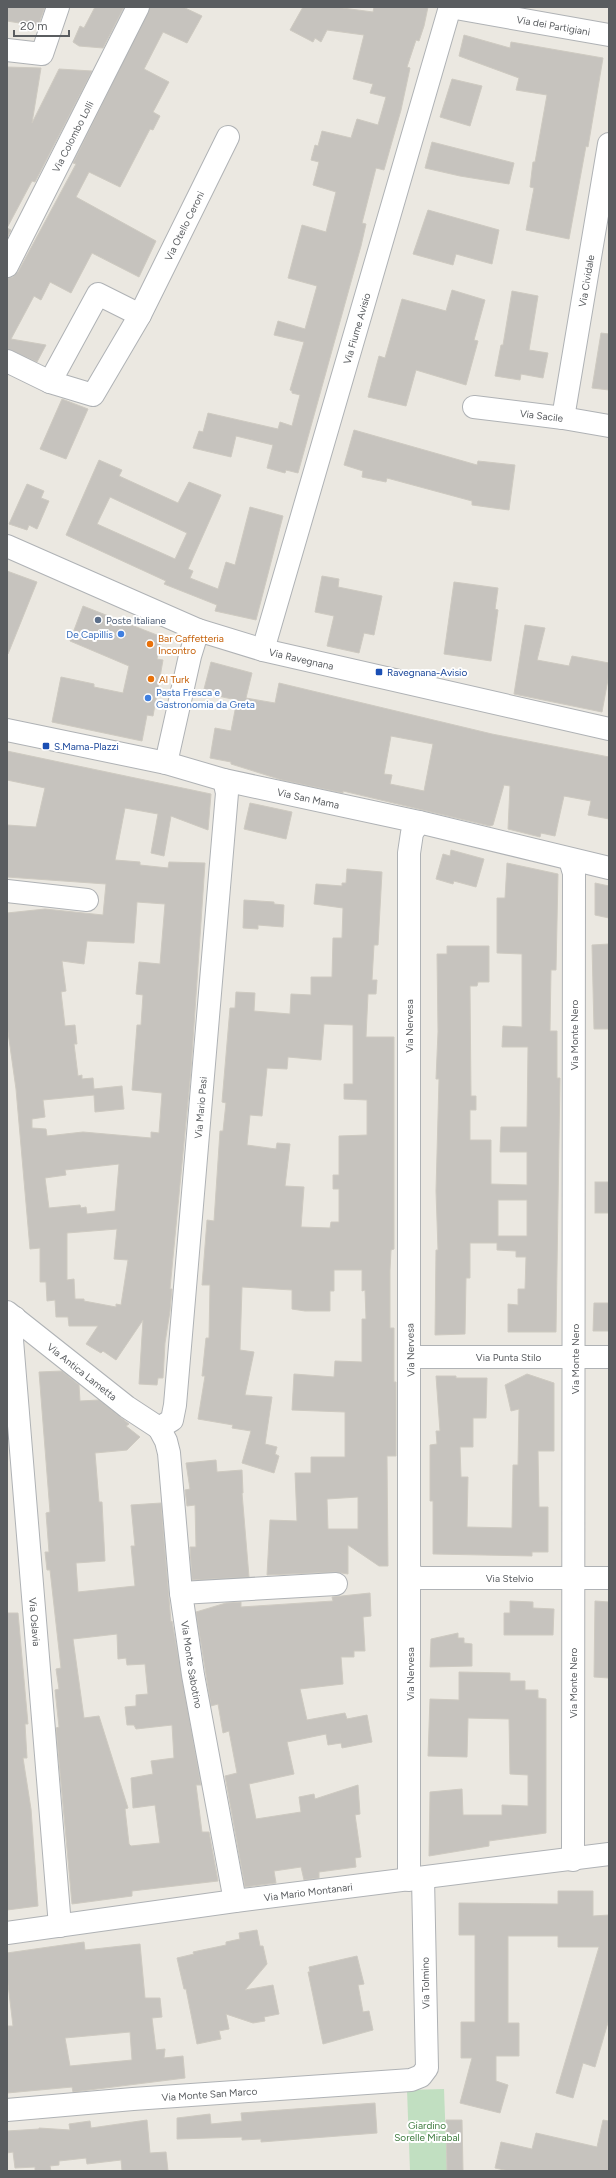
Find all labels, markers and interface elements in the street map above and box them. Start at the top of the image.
scale bar [14,12,69,38]
street label: Via dei Partigiani [515,13,591,39]
text: 20 m [20,19,48,33]
street label: Via Colombo Lolli [49,99,96,175]
street label: Via Otello Ceroni [162,189,207,263]
street label: Via Cividale [576,253,597,308]
street label: Via Fiume Avisio [341,291,374,366]
street label: Via Sacile [519,407,564,425]
place label: Poste Italiane [106,614,167,627]
marker: Poste Italiane [93,615,103,625]
place label: De Capillis [66,628,113,641]
marker: De Capillis [116,629,126,639]
place label: Bar Caffetteria Incontro [158,632,224,657]
marker: Bar Caffetteria Incontro [145,639,155,649]
street label: Via Ravegnana [268,646,335,673]
place label: Ravegnana-Avisio [387,666,467,679]
marker: Ravegnana-Avisio [374,667,384,677]
place label: Al Turk [159,673,189,686]
marker: Al Turk [146,674,156,684]
place label: Pasta Fresca e Gastronomia da Greta [156,686,255,711]
marker: Pasta Fresca e Gastronomia da Greta [143,693,153,703]
place label: S.Mama-Plazzi [54,740,119,753]
marker: S.Mama-Plazzi [41,741,51,751]
street label: Via San Mama [276,786,340,812]
street label: Via Nervesa [403,999,416,1053]
street label: Via Monte Nero [568,999,581,1070]
street label: Via Mario Pasi [192,1076,210,1139]
street label: Via Nervesa [404,1323,417,1377]
street label: Via Monte Nero [569,1323,582,1394]
street label: Via Antica Lametta [44,1340,119,1404]
street label: Via Punta Stilo [476,1351,541,1364]
street label: Via Stelvio [486,1572,534,1585]
street label: Via Oslavia [26,1597,43,1647]
street label: Via Monte Sabotino [178,1620,205,1710]
street label: Via Nervesa [404,1647,417,1701]
street label: Via Monte Nero [567,1647,580,1718]
street label: Via Mario Montanari [263,1880,354,1904]
street label: Via Tolmino [419,1957,432,2009]
street label: Via Monte San Marco [161,2085,258,2104]
park label: Giardino Sorelle Mirabal [394,2119,460,2144]

